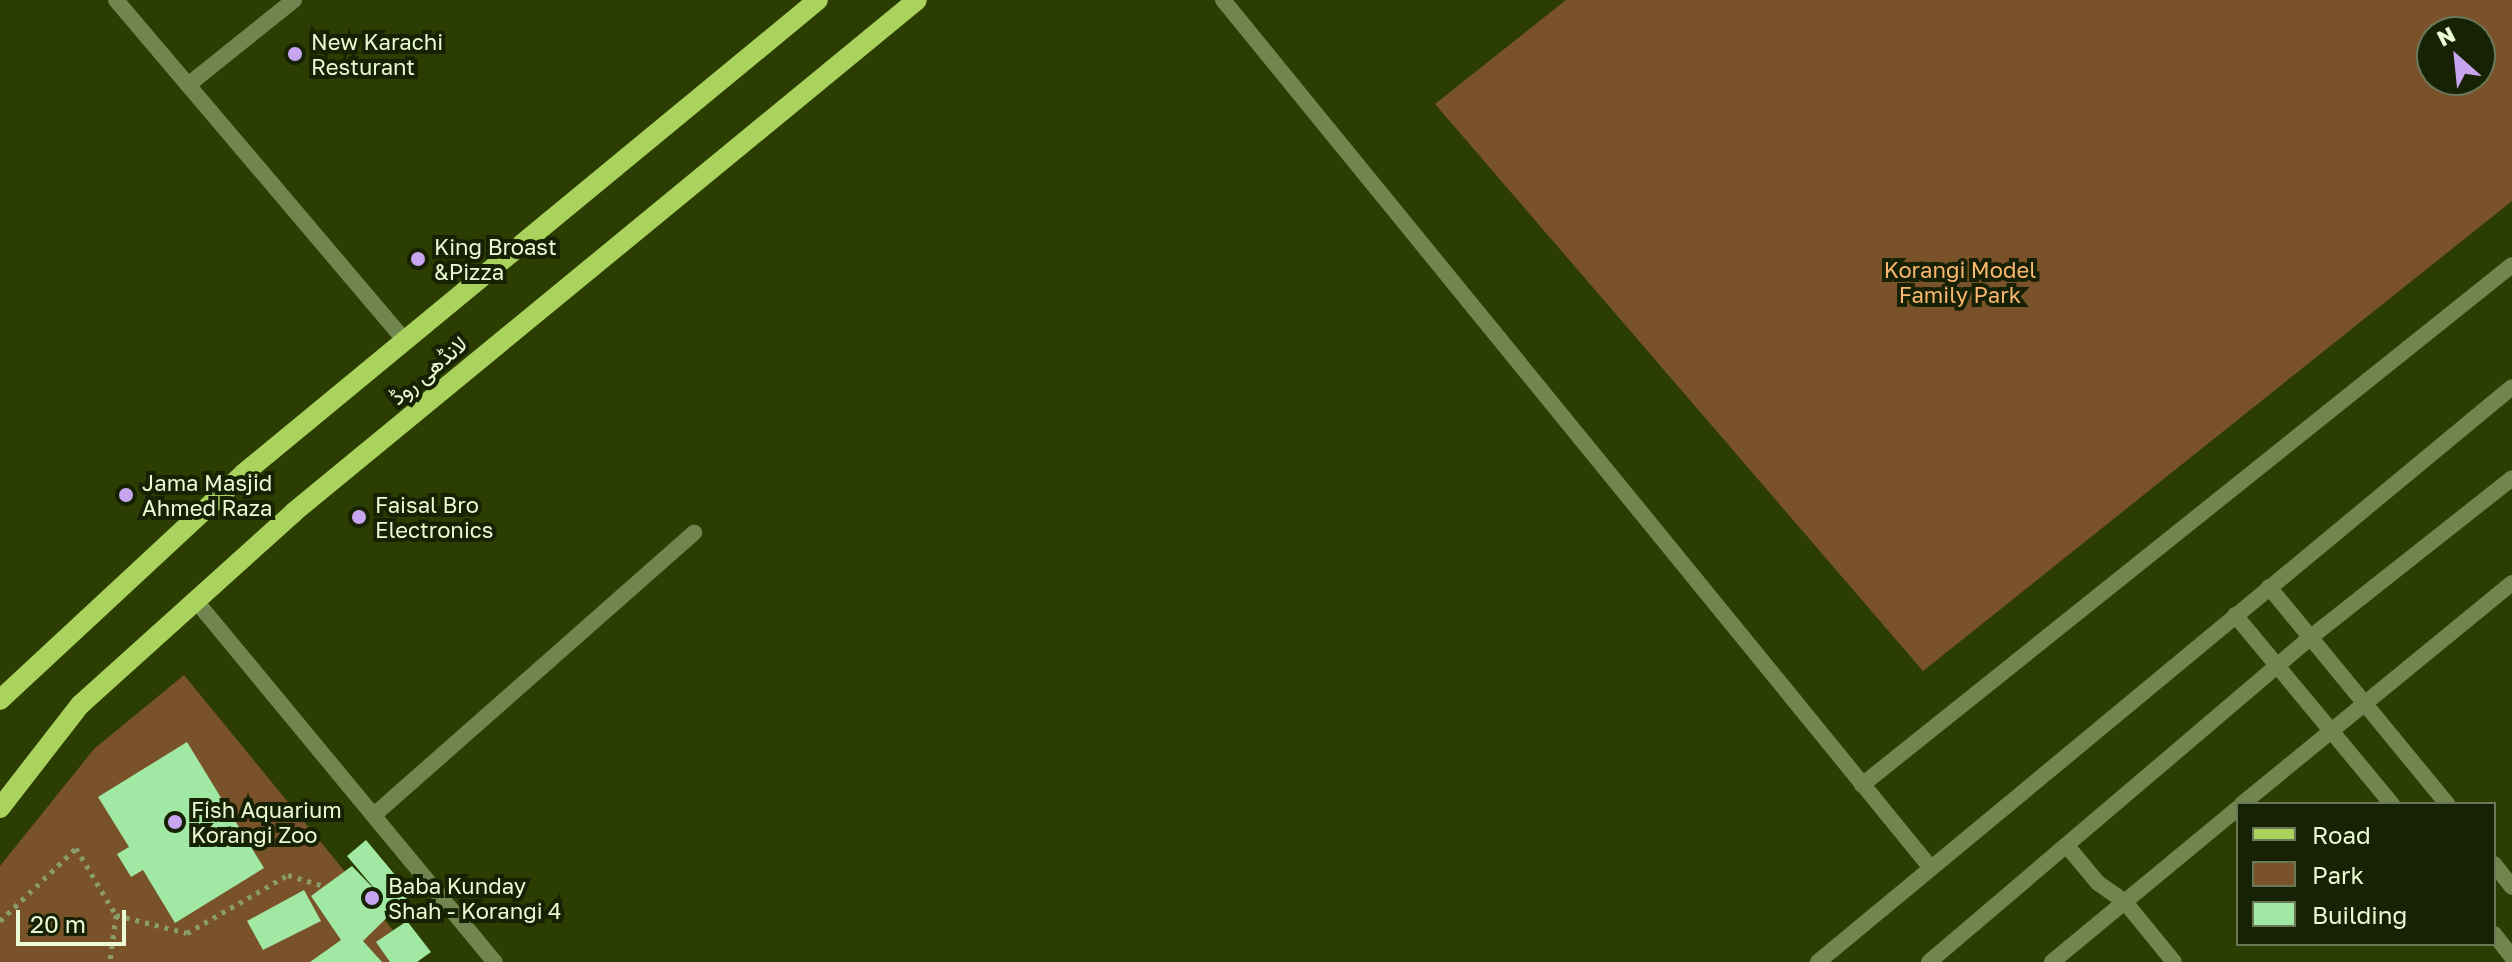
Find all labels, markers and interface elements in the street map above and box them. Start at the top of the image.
north arrow [2416,16,2496,96]
text: N [2432,20,2459,52]
place label: New Karachi Resturant [311,28,443,80]
marker: New Karachi Resturant [286,45,304,63]
place label: King Broast &Pizza [434,233,557,284]
marker: King Broast &Pizza [409,250,427,268]
park label: Korangi Model Family Park [1884,256,2036,308]
street label: لانڈھی روڈ [384,330,472,410]
place label: Jama Masjid Ahmed Raza [142,469,272,520]
marker: Jama Masjid Ahmed Raza [117,486,135,504]
place label: Faisal Bro Electronics [375,491,493,542]
marker: Faisal Bro Electronics [350,508,368,526]
place label: Fish Aquarium Korangi Zoo [191,796,342,848]
legend [2236,802,2496,946]
marker: Fish Aquarium Korangi Zoo [166,813,184,831]
text: Road [2312,820,2371,849]
text: Park [2312,860,2364,889]
place label: Baba Kunday Shah - Korangi 4 [388,872,562,924]
marker: Baba Kunday Shah - Korangi 4 [363,889,381,907]
scale bar [20,894,130,944]
text: Building [2312,900,2407,929]
text: 20 m [30,909,86,938]

